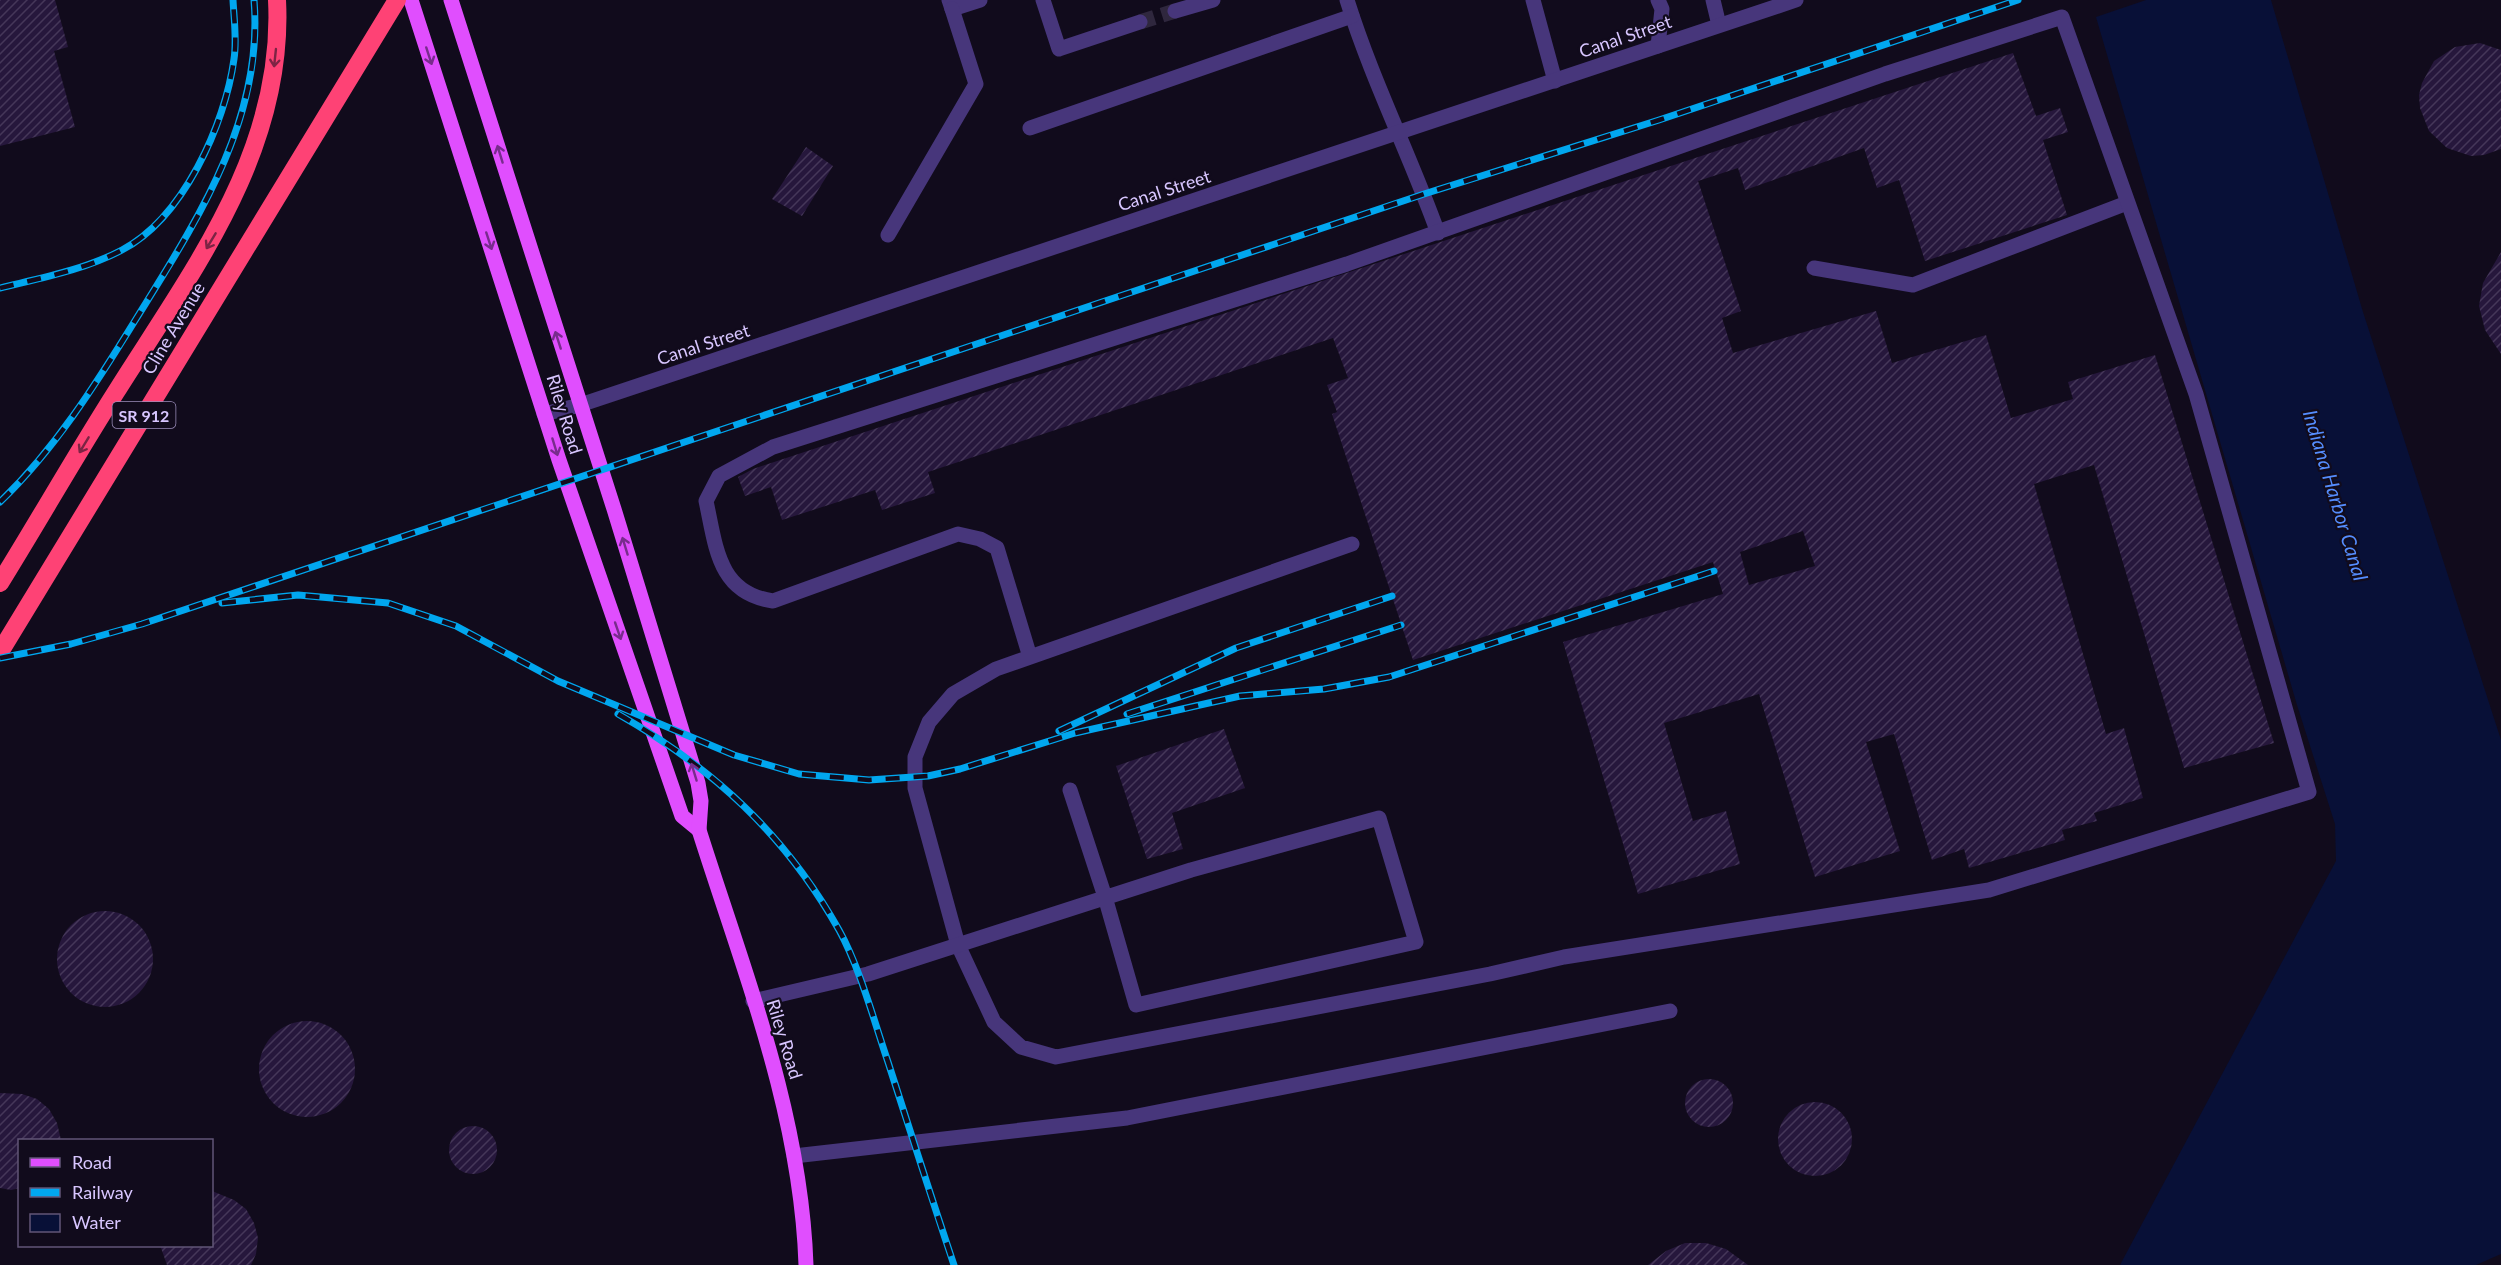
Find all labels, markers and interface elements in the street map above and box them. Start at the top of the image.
street label: Canal Street [1576,10,1675,62]
one-way arrow [424,46,435,65]
one-way arrow [269,48,280,68]
one-way arrow [494,145,505,164]
street label: Canal Street [1115,165,1214,215]
one-way arrow [484,231,495,250]
one-way arrow [205,232,217,249]
street label: Cline Avenue [137,278,209,378]
street label: Canal Street [654,319,753,369]
one-way arrow [552,331,563,350]
street label: Riley Road [542,371,588,457]
road number: SR 912 [112,402,176,428]
water label: Indiana Harbor Canal [2299,407,2374,584]
one-way arrow [78,436,90,453]
one-way arrow [550,437,561,456]
one-way arrow [619,537,630,556]
one-way arrow [614,621,625,640]
one-way arrow [688,763,699,782]
street label: Riley Road [762,996,808,1082]
legend [18,1139,213,1247]
text: Road [72,1151,112,1173]
text: Railway [72,1181,133,1203]
text: Water [72,1211,121,1233]

